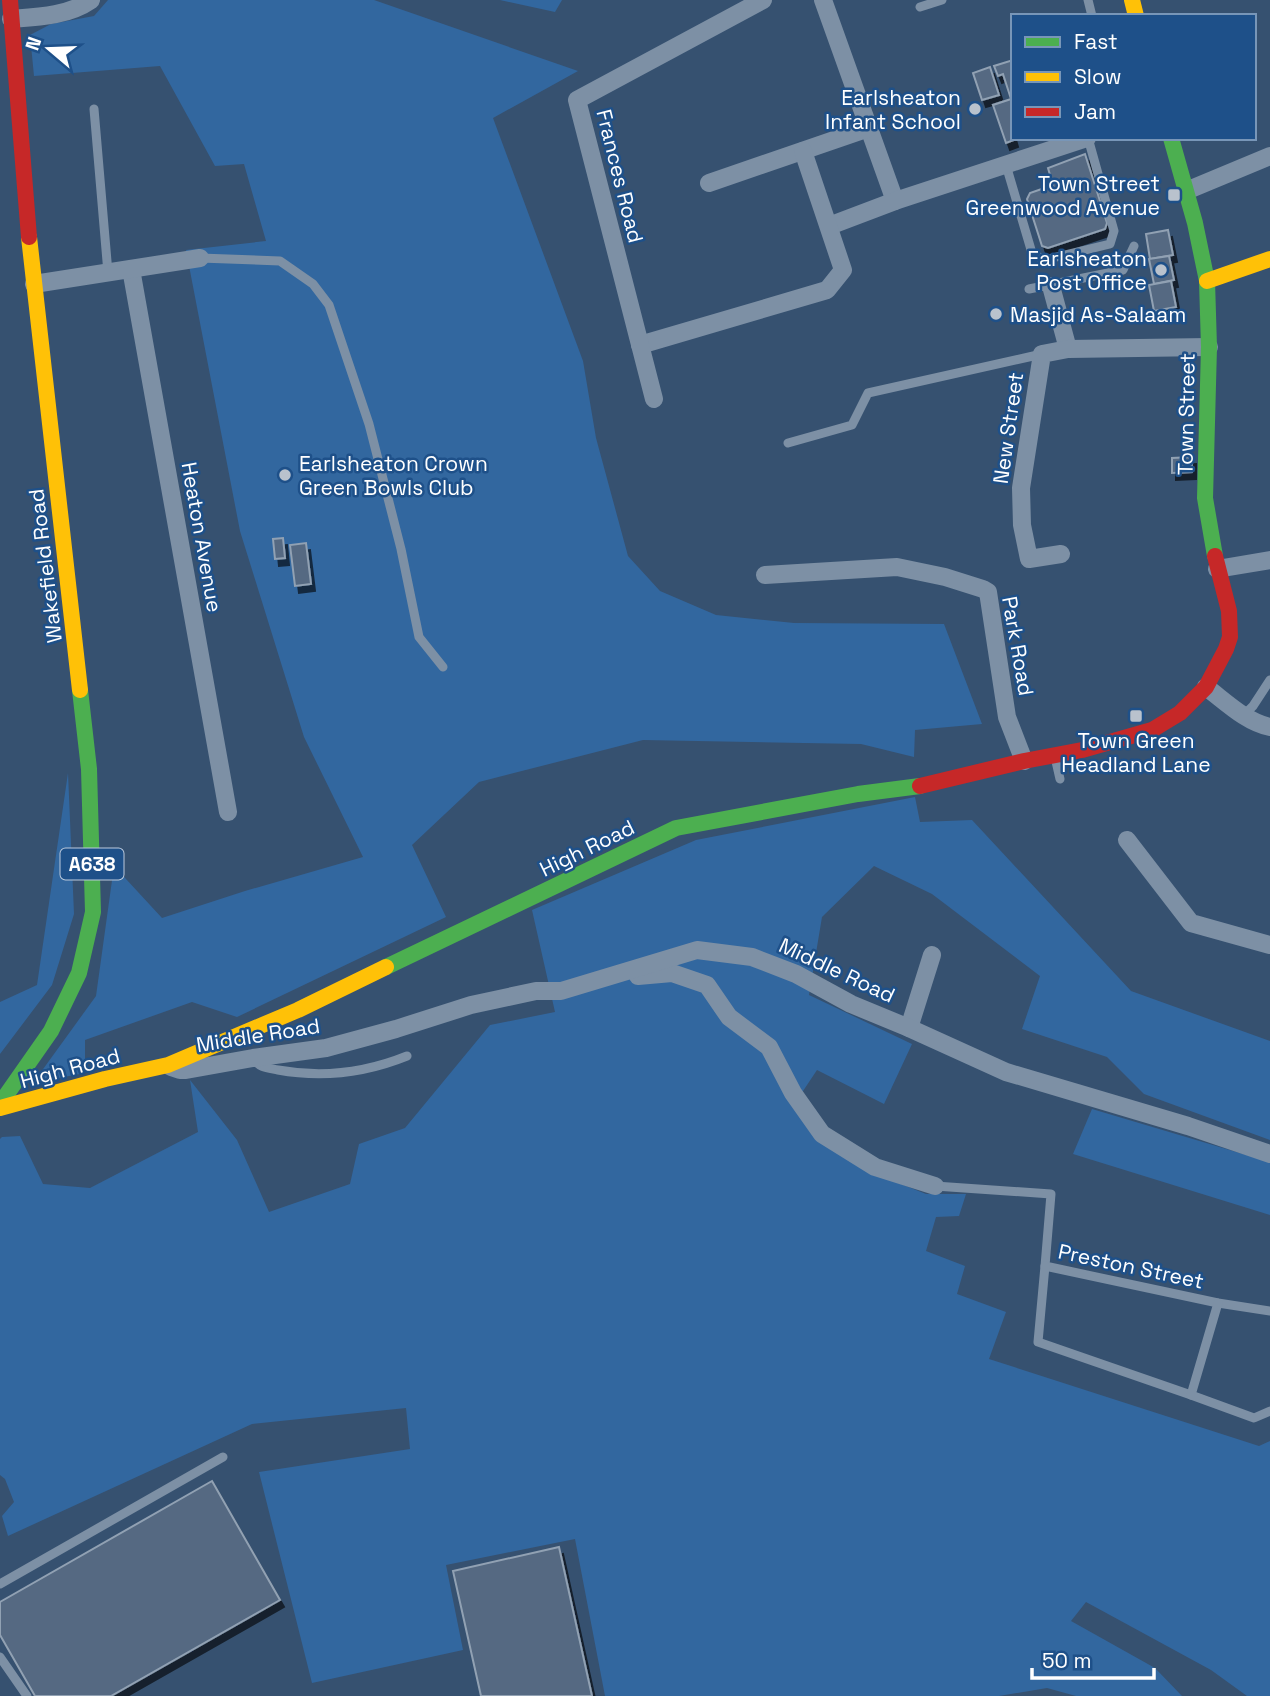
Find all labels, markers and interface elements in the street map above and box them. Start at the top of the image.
north arrow [14,14,84,84]
legend [1011,14,1256,140]
text: Fast [1074,28,1118,55]
text: N [20,34,47,54]
text: Slow [1074,63,1122,90]
place label: Earlsheaton Infant School [825,84,961,135]
text: Jam [1074,98,1116,125]
marker: Earlsheaton Infant School [967,101,983,117]
street label: Frances Road [590,106,650,246]
place label: Town Street Greenwood Avenue [966,170,1160,221]
marker: Town Street Greenwood Avenue [1166,187,1182,203]
place label: Earlsheaton Post Office [1027,245,1147,296]
marker: Earlsheaton Post Office [1153,262,1169,278]
place label: Masjid As-Salaam [1010,301,1186,328]
marker: Masjid As-Salaam [988,306,1004,322]
street label: Town Street [1171,353,1201,475]
street label: New Street [987,370,1029,486]
place label: Earlsheaton Crown Green Bowls Club [299,450,488,501]
street label: Heaton Avenue [176,460,228,614]
marker: Earlsheaton Crown Green Bowls Club [277,467,293,483]
street label: Wakefield Road [22,487,68,645]
street label: Park Road [996,594,1040,698]
marker: Town Green Headland Lane [1128,708,1144,724]
place label: Town Green Headland Lane [1061,727,1211,778]
street label: High Road [535,813,639,883]
road number: A638 [60,848,124,880]
street label: Middle Road [775,931,899,1009]
street label: Middle Road [194,1012,322,1058]
street label: High Road [17,1042,123,1094]
street label: Preston Street [1056,1237,1206,1295]
scale bar [1032,1636,1154,1680]
text: 50 m [1042,1647,1092,1674]

